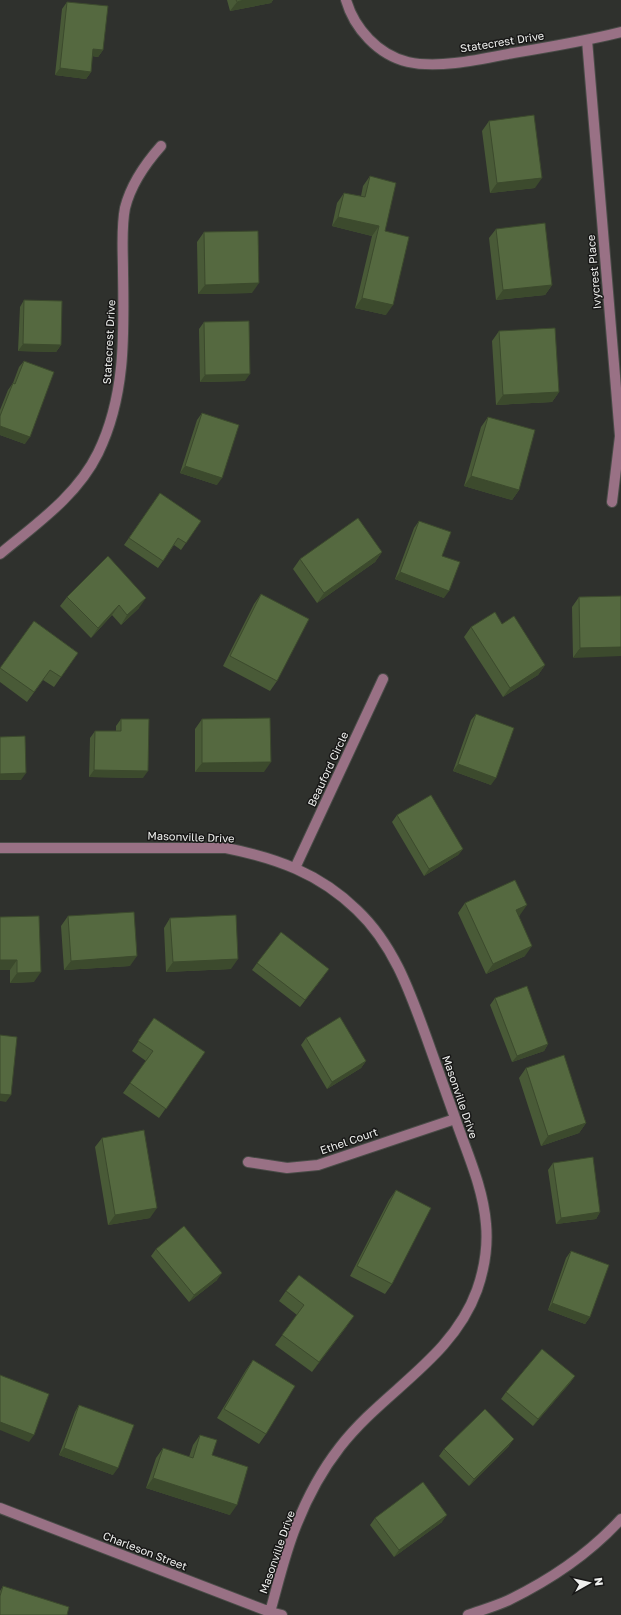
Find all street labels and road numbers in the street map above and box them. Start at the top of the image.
street label: Statecrest Drive [459,28,545,55]
street label: Ivycrest Place [584,234,603,310]
street label: Statecrest Drive [100,299,117,385]
street label: Beauford Circle [304,729,351,808]
street label: Masonville Drive [147,828,235,845]
street label: Masonville Drive [440,1054,481,1140]
street label: Ethel Court [318,1125,379,1156]
street label: Masonville Drive [256,1509,297,1595]
street label: Charleson Street [101,1529,189,1573]

